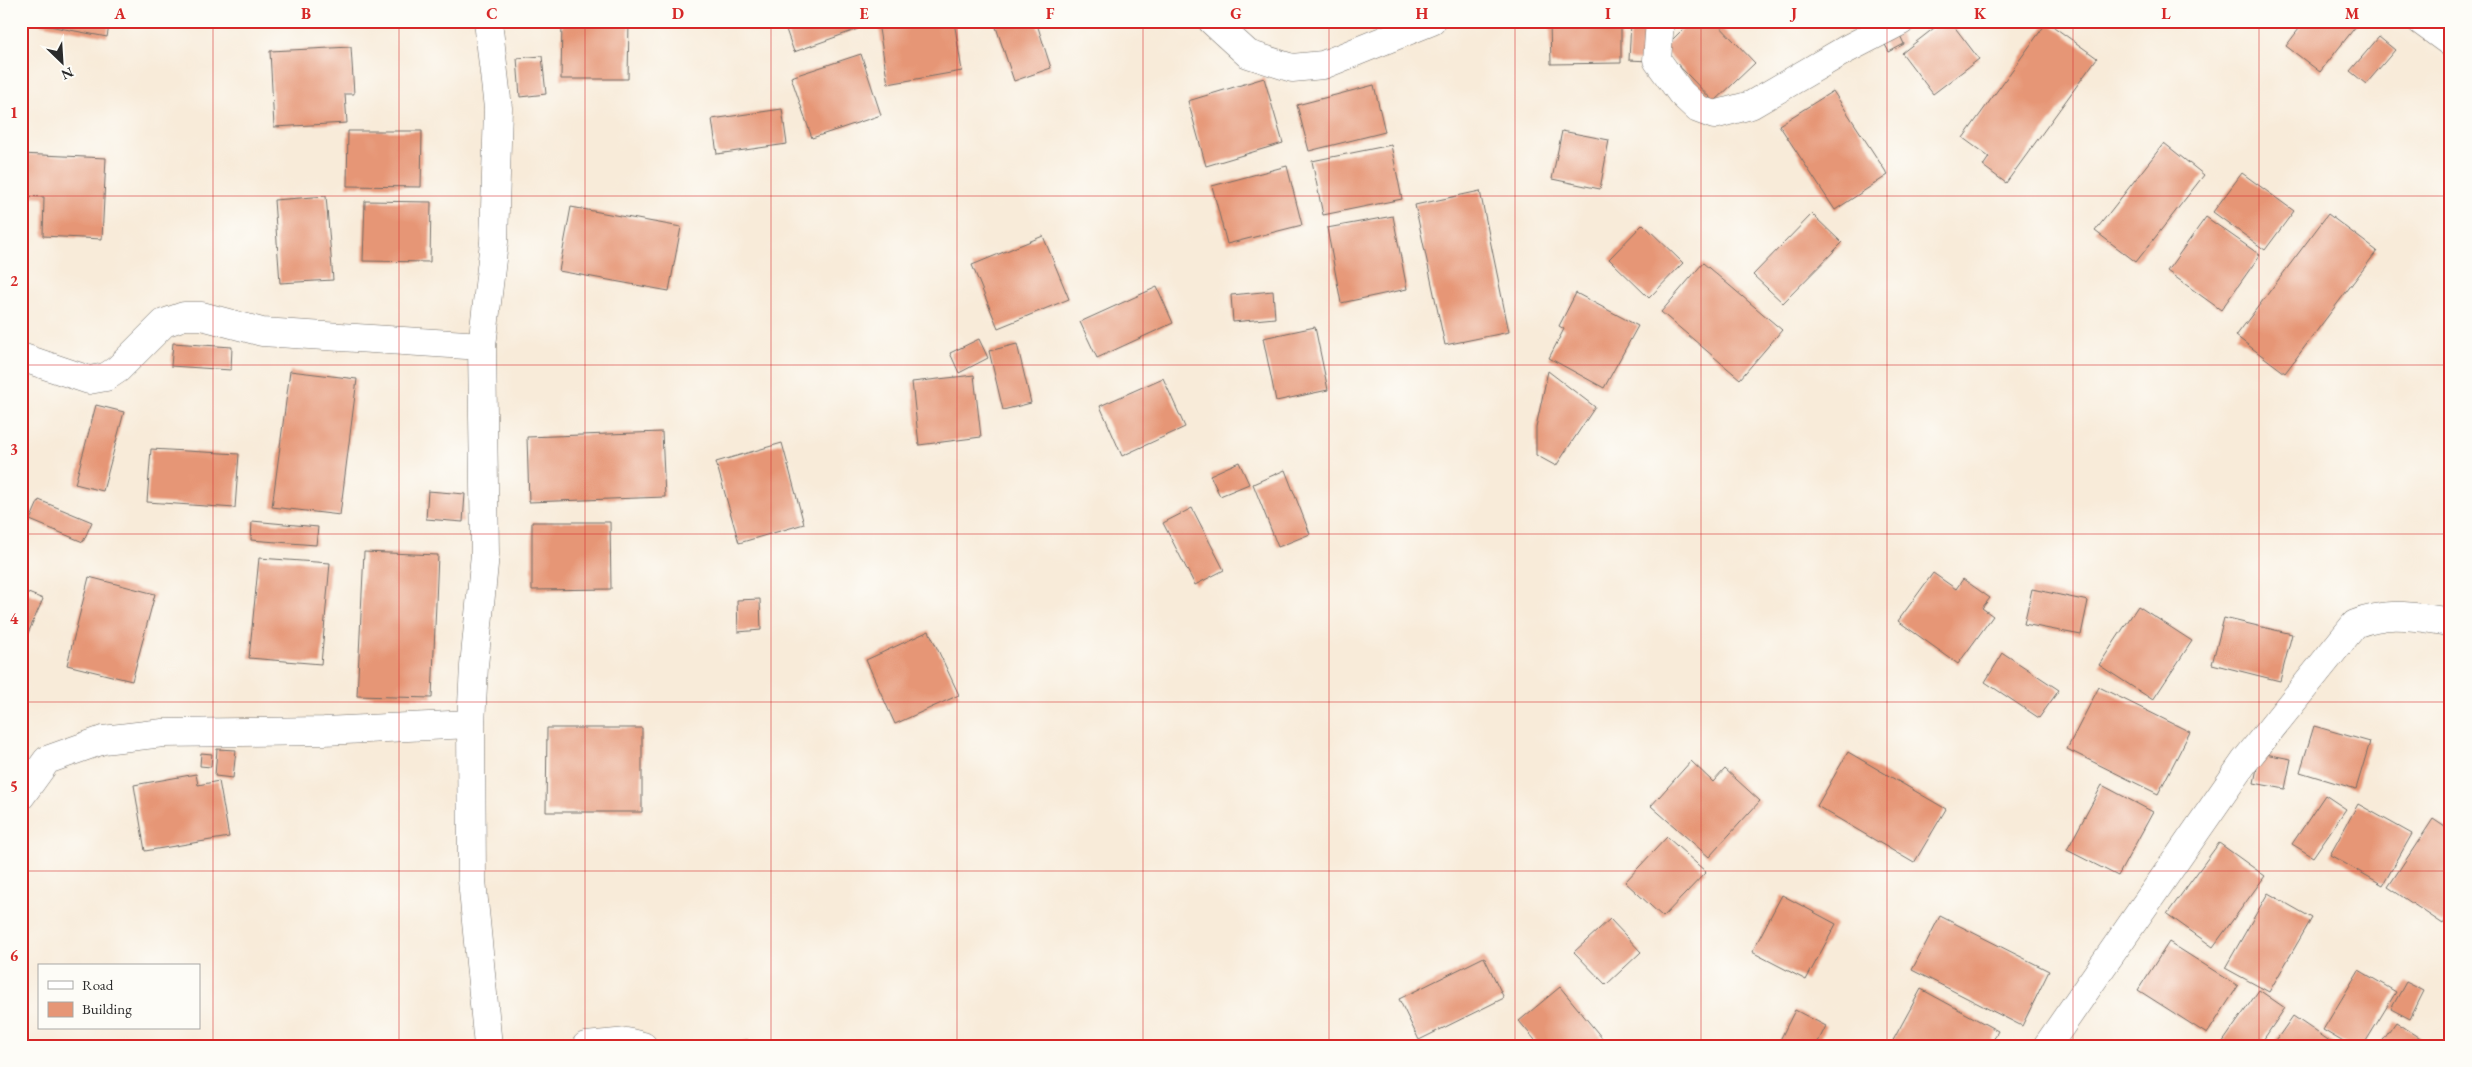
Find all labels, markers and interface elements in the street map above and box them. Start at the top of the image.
text: A [113,3,126,24]
text: B [301,3,311,24]
text: C [486,3,498,24]
text: D [672,3,684,24]
text: E [859,3,869,24]
text: F [1046,3,1055,24]
text: G [1230,3,1242,24]
text: H [1416,3,1429,24]
text: I [1605,3,1611,24]
text: J [1789,3,1797,24]
text: K [1974,3,1987,24]
text: L [2161,3,2171,24]
text: M [2345,3,2360,24]
north arrow [38,38,88,88]
text: N [58,63,76,85]
text: 1 [10,102,18,123]
text: 2 [10,270,19,291]
text: 3 [10,439,18,460]
text: 4 [10,608,19,629]
text: 5 [10,776,18,797]
text: 6 [10,945,19,966]
legend [38,964,200,1030]
text: Road [82,975,114,994]
text: Building [82,999,132,1018]

